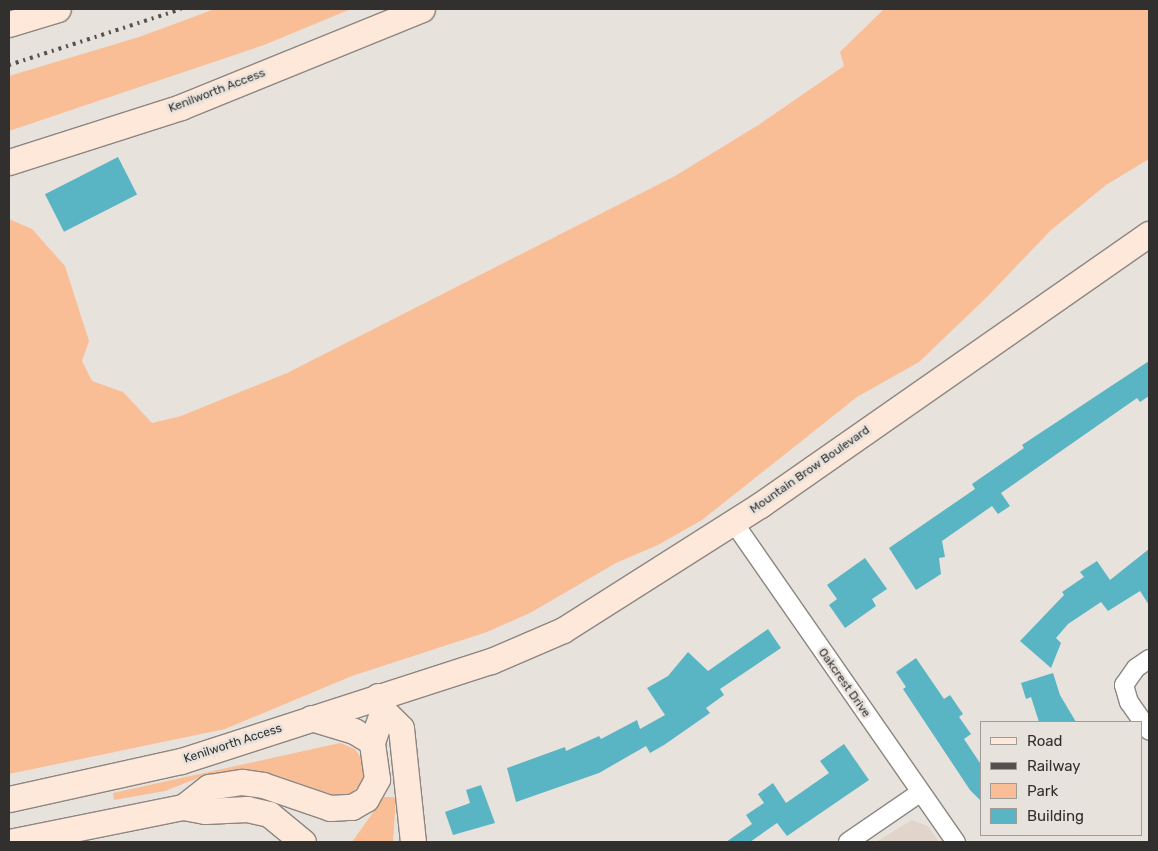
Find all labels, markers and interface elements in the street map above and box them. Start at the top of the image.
street label: Kenilworth Access [166,66,268,116]
street label: Mountain Brow Boulevard [747,423,873,517]
street label: Oakcrest Drive [815,646,873,720]
street label: Kenilworth Access [182,721,284,767]
legend [980,721,1143,836]
text: Road [1027,732,1063,750]
text: Railway [1027,757,1081,775]
text: Park [1027,782,1058,800]
text: Building [1027,807,1084,825]

